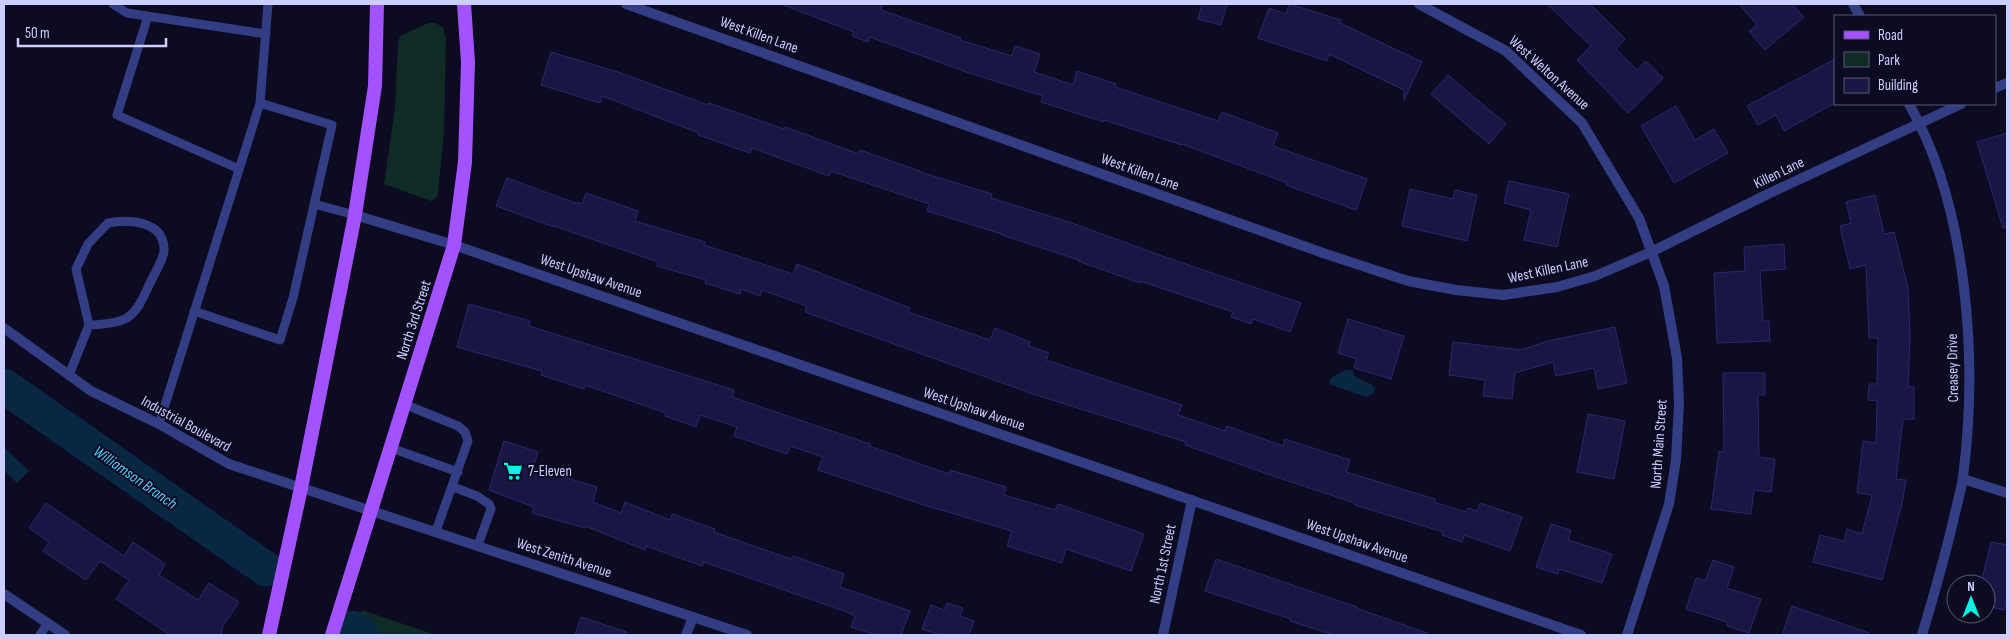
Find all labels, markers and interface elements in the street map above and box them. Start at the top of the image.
street label: West Killen Lane [717,12,801,58]
scale bar [18,15,165,47]
legend [1834,15,1996,105]
text: 50 m [25,24,50,43]
text: Road [1878,26,1903,45]
street label: West Welton Avenue [1505,32,1593,114]
text: Park [1878,51,1900,70]
text: Building [1878,76,1918,95]
street label: West Killen Lane [1098,149,1182,195]
street label: Killen Lane [1751,153,1807,193]
street label: West Upshaw Avenue [538,250,644,302]
street label: West Killen Lane [1506,252,1590,288]
street label: North 3rd Street [392,277,436,362]
street label: Creasey Drive [1943,333,1963,403]
street label: West Upshaw Avenue [921,383,1027,435]
street label: Industrial Boulevard [138,392,234,456]
street label: North Main Street [1646,398,1672,489]
water label: Williamson Branch [90,442,181,514]
supermarket icon: 7-Eleven [502,460,524,482]
place label: 7-Eleven [528,462,572,481]
street label: West Upshaw Avenue [1304,515,1410,567]
street label: North 1st Street [1145,522,1181,606]
street label: West Zenith Avenue [514,534,614,582]
north arrow [1946,574,1996,624]
text: N [1967,578,1975,595]

